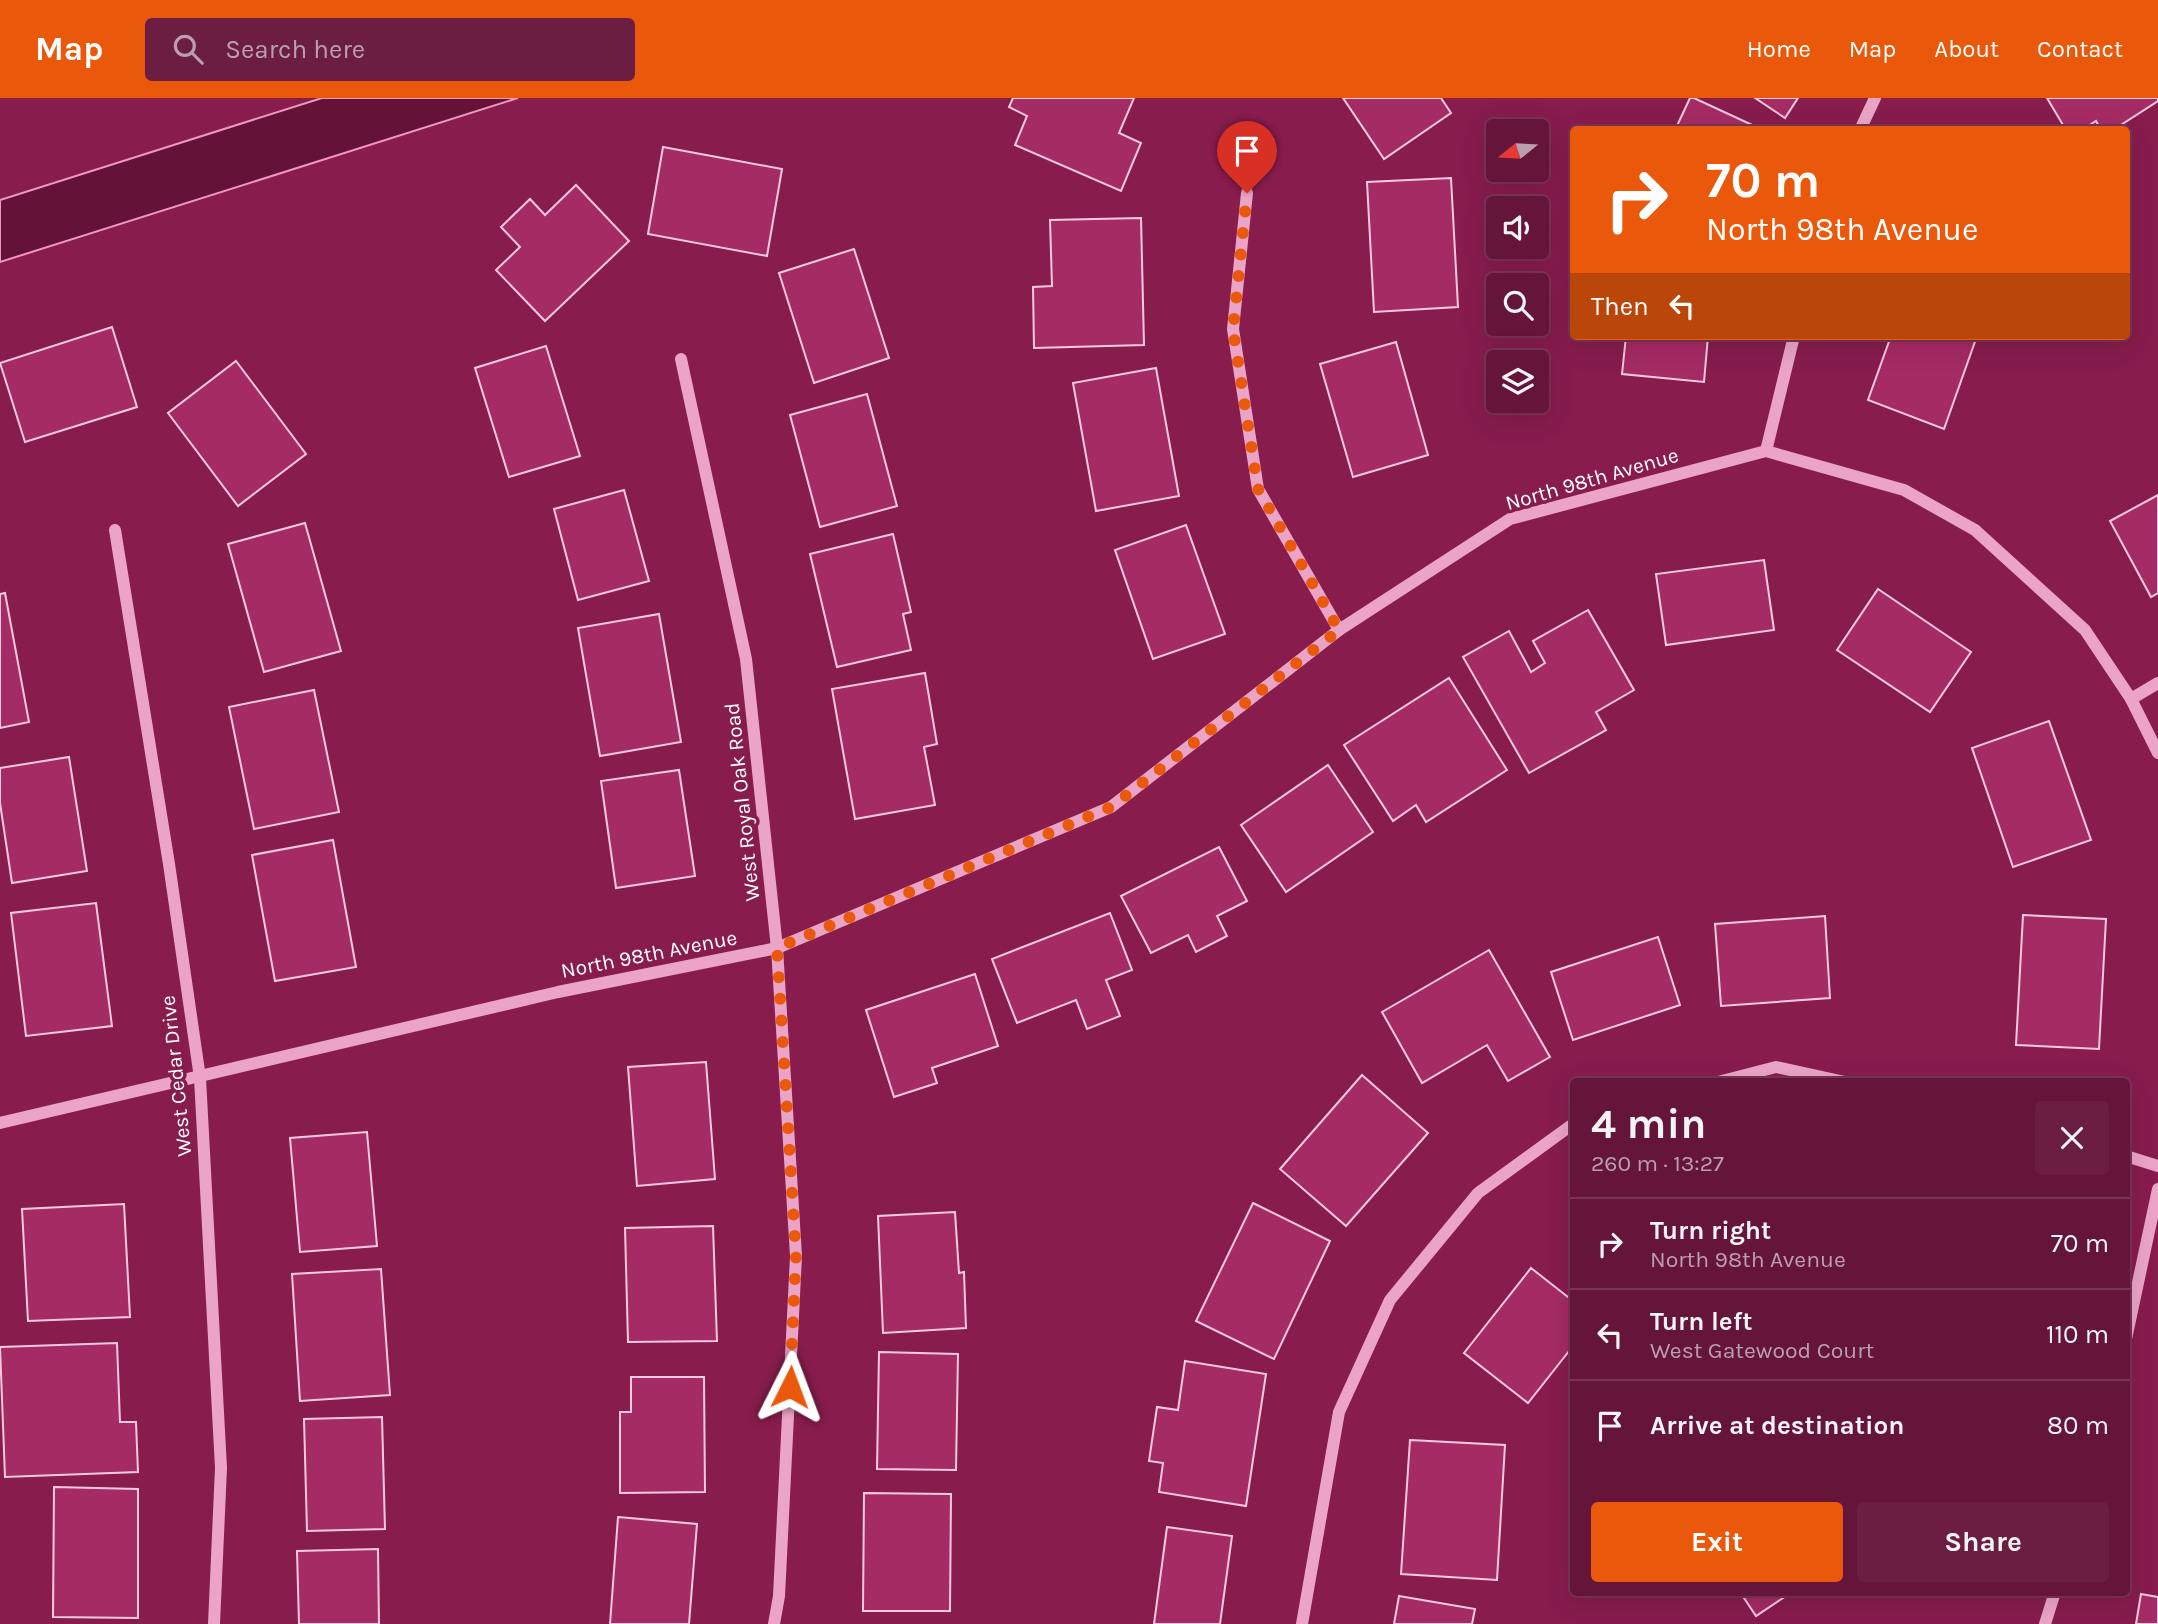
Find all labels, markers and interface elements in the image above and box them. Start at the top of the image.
search box [145,18,635,81]
text: Map [35,30,103,68]
icon: search [169,30,207,68]
text: Search here [225,34,365,65]
text: Home [1747,35,1811,63]
text: Map [1849,35,1896,63]
text: About [1934,35,1999,63]
text: Contact [2037,35,2123,63]
north arrow [1486,119,1549,182]
map controls [1486,119,1549,413]
pin [1217,121,1277,193]
icon: arrive [1228,132,1266,170]
text: 70 m [1706,152,1820,209]
icon: right [1591,154,1682,245]
button: sound [1486,196,1549,259]
text: North 98th Avenue [1706,211,1978,248]
button: search [1486,273,1549,336]
icon: left [1663,287,1701,325]
text: Then [1591,291,1649,322]
button: layers [1486,350,1549,413]
street label: North 98th Avenue [1503,443,1681,515]
street label: West Royal Oak Road [720,701,764,903]
street label: North 98th Avenue [559,925,739,983]
street label: West Cedar Drive [156,994,196,1158]
text: 4 min [1591,1099,1706,1149]
button: close [2035,1101,2109,1175]
text: 260 m · 13:27 [1591,1150,1724,1177]
text: Turn right [1650,1215,1771,1246]
icon: right [1591,1225,1629,1263]
text: 70 m [2051,1228,2109,1259]
text: North 98th Avenue [1650,1246,1846,1273]
text: Turn left [1650,1306,1752,1337]
icon: left [1591,1316,1629,1354]
text: 110 m [2046,1319,2109,1350]
text: West Gatewood Court [1650,1337,1874,1364]
position arrow [753,1350,827,1424]
icon: arrive [1591,1407,1629,1445]
text: Arrive at destination [1650,1410,1904,1441]
text: 80 m [2047,1410,2109,1441]
button: Exit [1591,1502,1843,1582]
button: Share [1857,1502,2109,1582]

